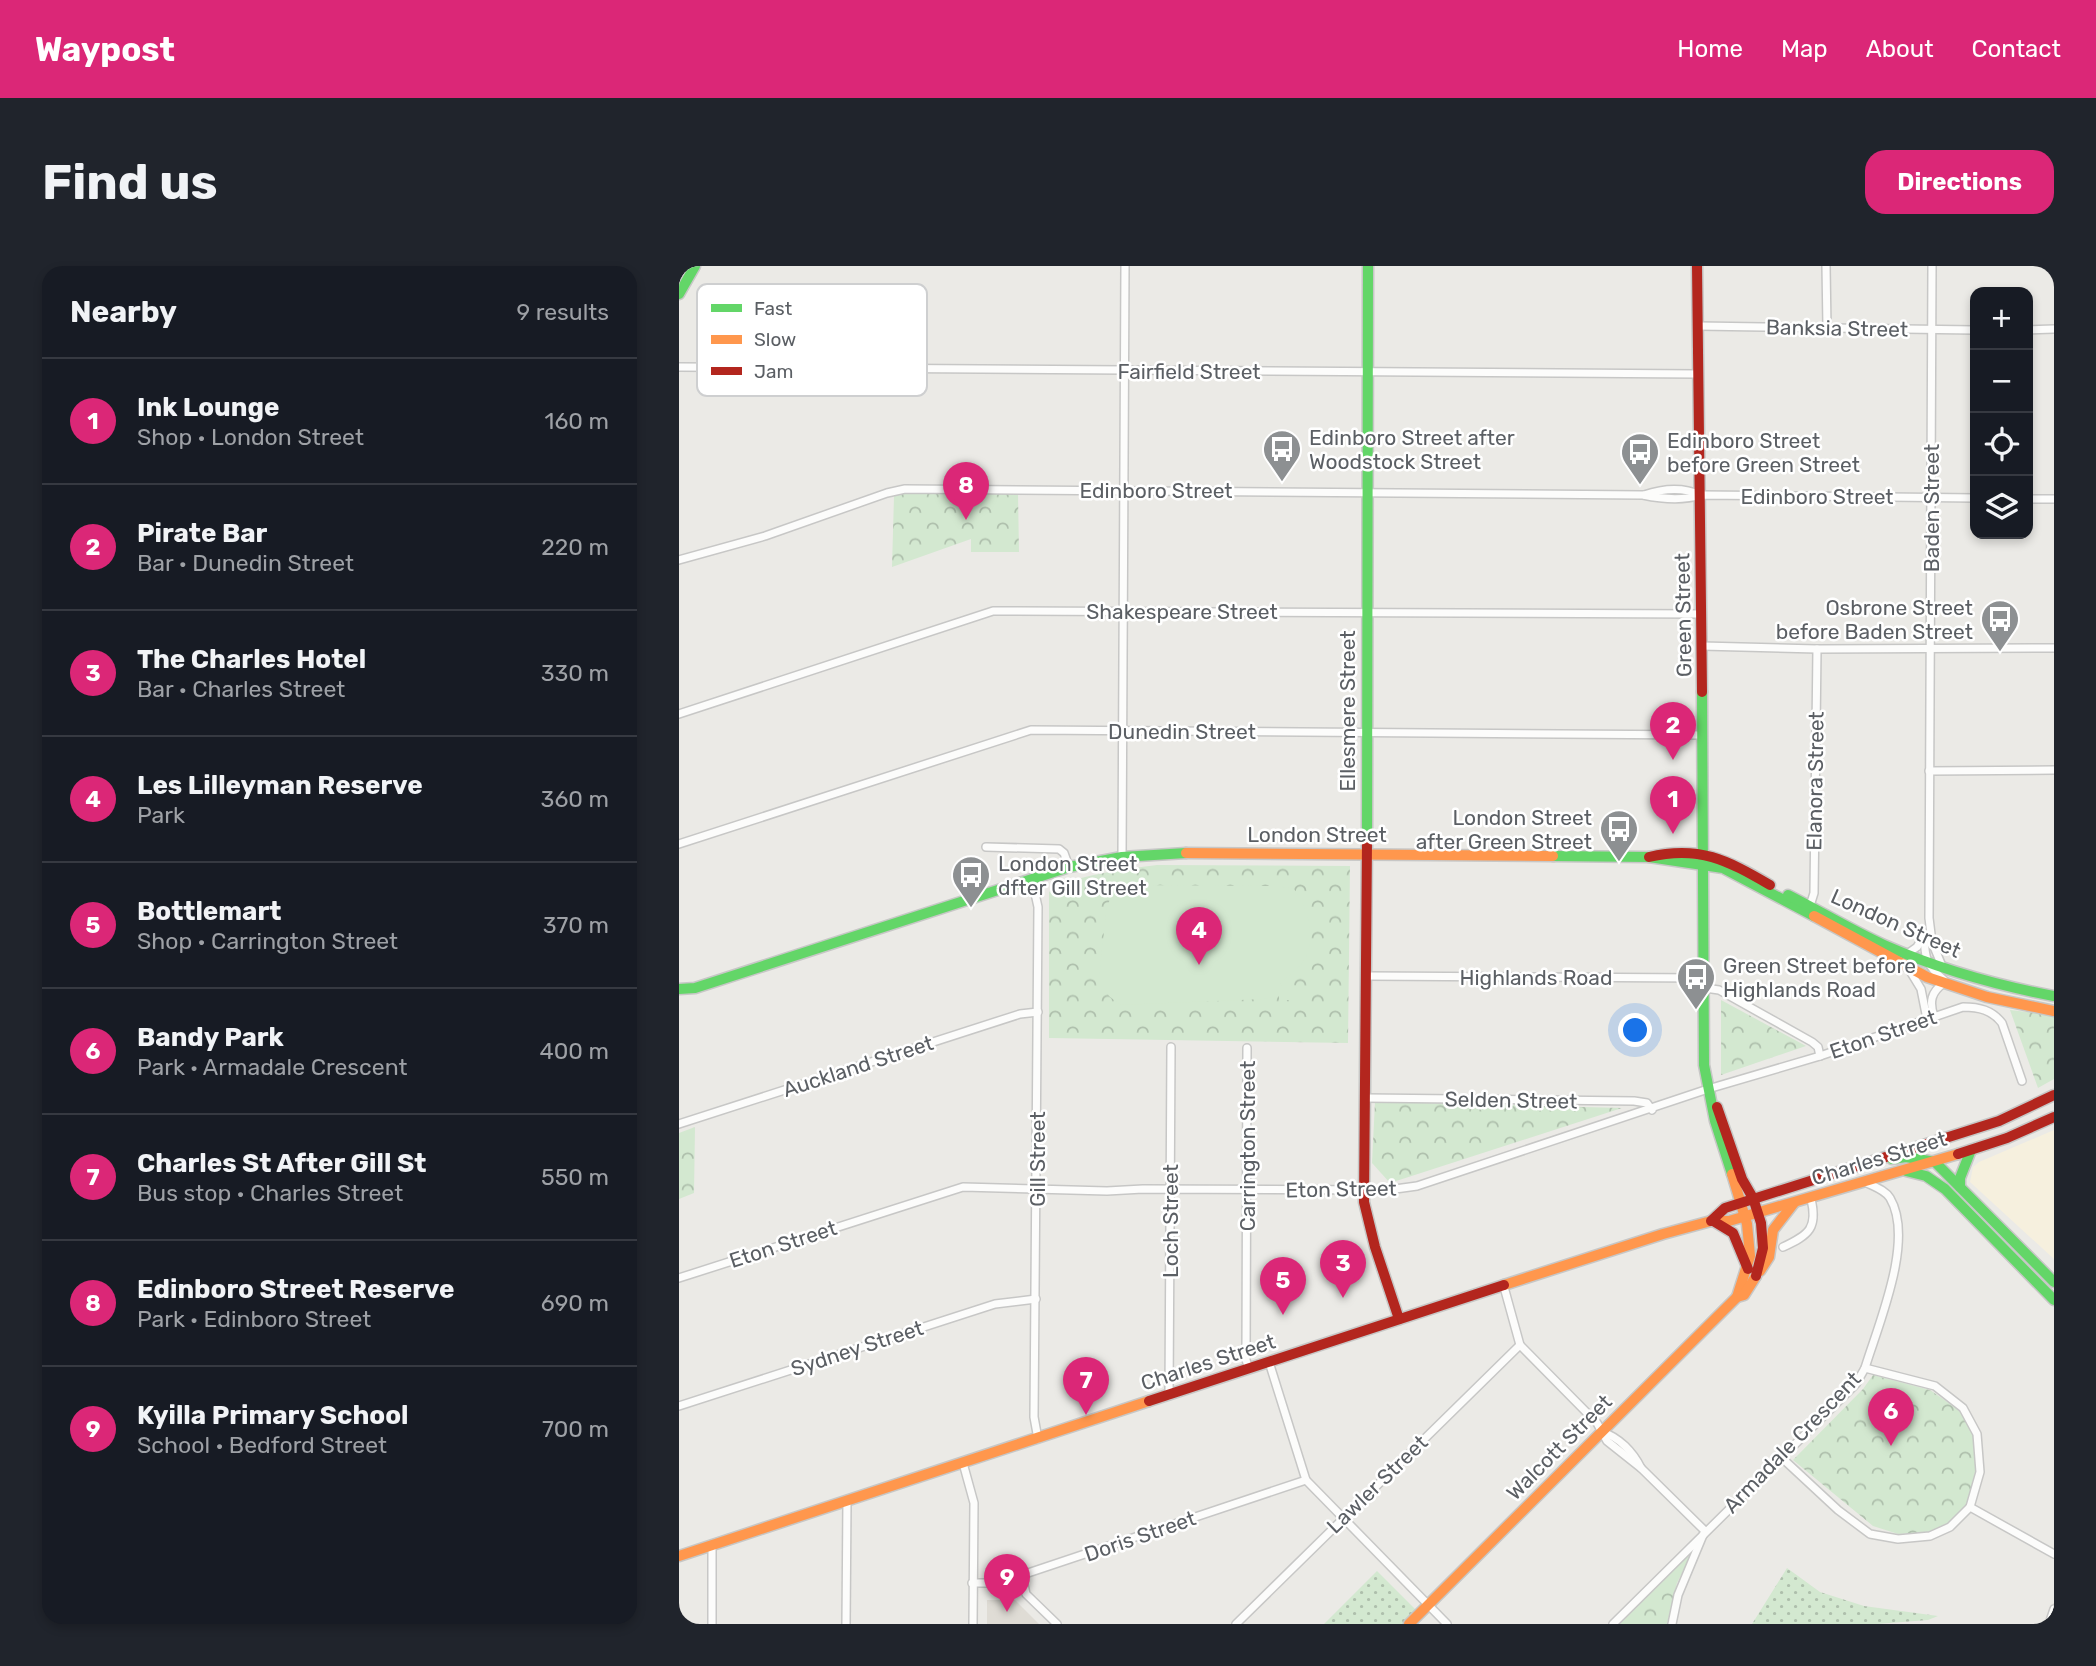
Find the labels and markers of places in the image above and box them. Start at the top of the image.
place label: Edinboro Street after Woodstock Street [1309,425,1515,474]
bus stop icon: Edinboro Street after Woodstock Street [1261,428,1303,483]
place label: Edinboro Street before Green Street [1667,428,1860,477]
bus stop icon: Edinboro Street before Green Street [1619,431,1661,486]
pin: 8 [943,462,989,520]
place label: Osbrone Street before Baden Street [1776,595,1973,644]
bus stop icon: Osbrone Street before Baden Street [1979,598,2021,653]
pin: 2 [1650,702,1696,760]
pin: 1 [1650,776,1696,834]
place label: London Street after Green Street [1416,805,1592,854]
bus stop icon: London Street after Green Street [1598,808,1640,863]
place label: London Street dfter Gill Street [998,851,1147,900]
bus stop icon: London Street dfter Gill Street [950,854,992,909]
pin: 4 [1176,907,1222,965]
place label: Green Street before Highlands Road [1723,953,1916,1002]
bus stop icon: Green Street before Highlands Road [1675,956,1717,1011]
pin: 3 [1320,1240,1366,1298]
pin: 5 [1260,1257,1306,1315]
pin: 7 [1063,1357,1109,1415]
pin: 6 [1868,1388,1914,1446]
pin: 9 [984,1554,1030,1612]

